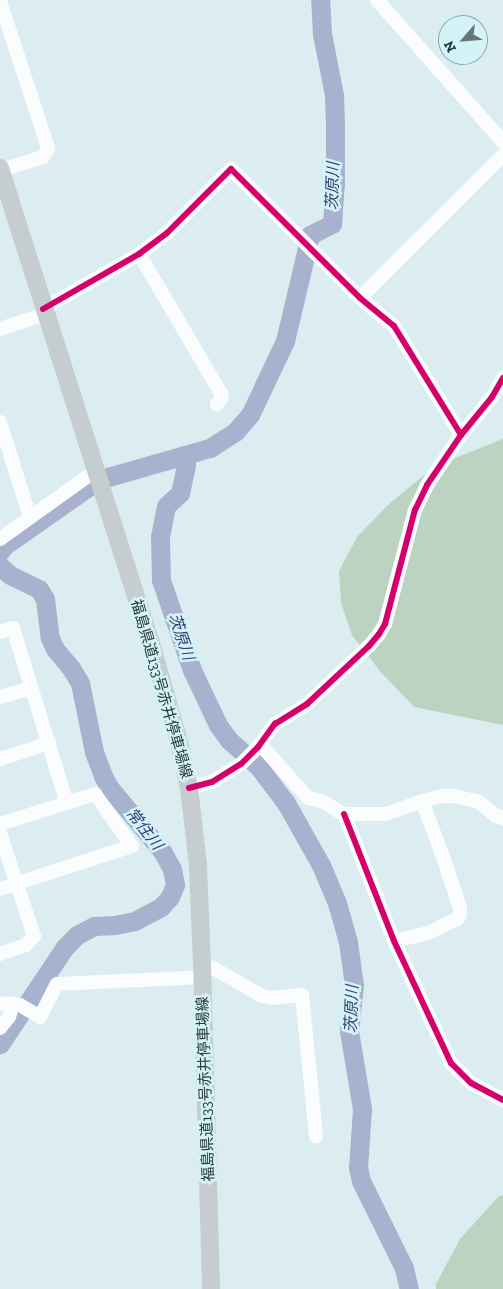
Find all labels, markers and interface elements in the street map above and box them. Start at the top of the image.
north arrow [438,15,488,65]
text: N [440,38,460,55]
water label: 茨原川 [323,162,343,210]
street label: 福島県道133号赤井停車場線 [127,597,195,781]
water label: 茨原川 [164,611,198,663]
water label: 常住川 [122,804,166,854]
water label: 茨原川 [342,985,362,1033]
street label: 福島県道133号赤井停車場線 [194,996,218,1182]

